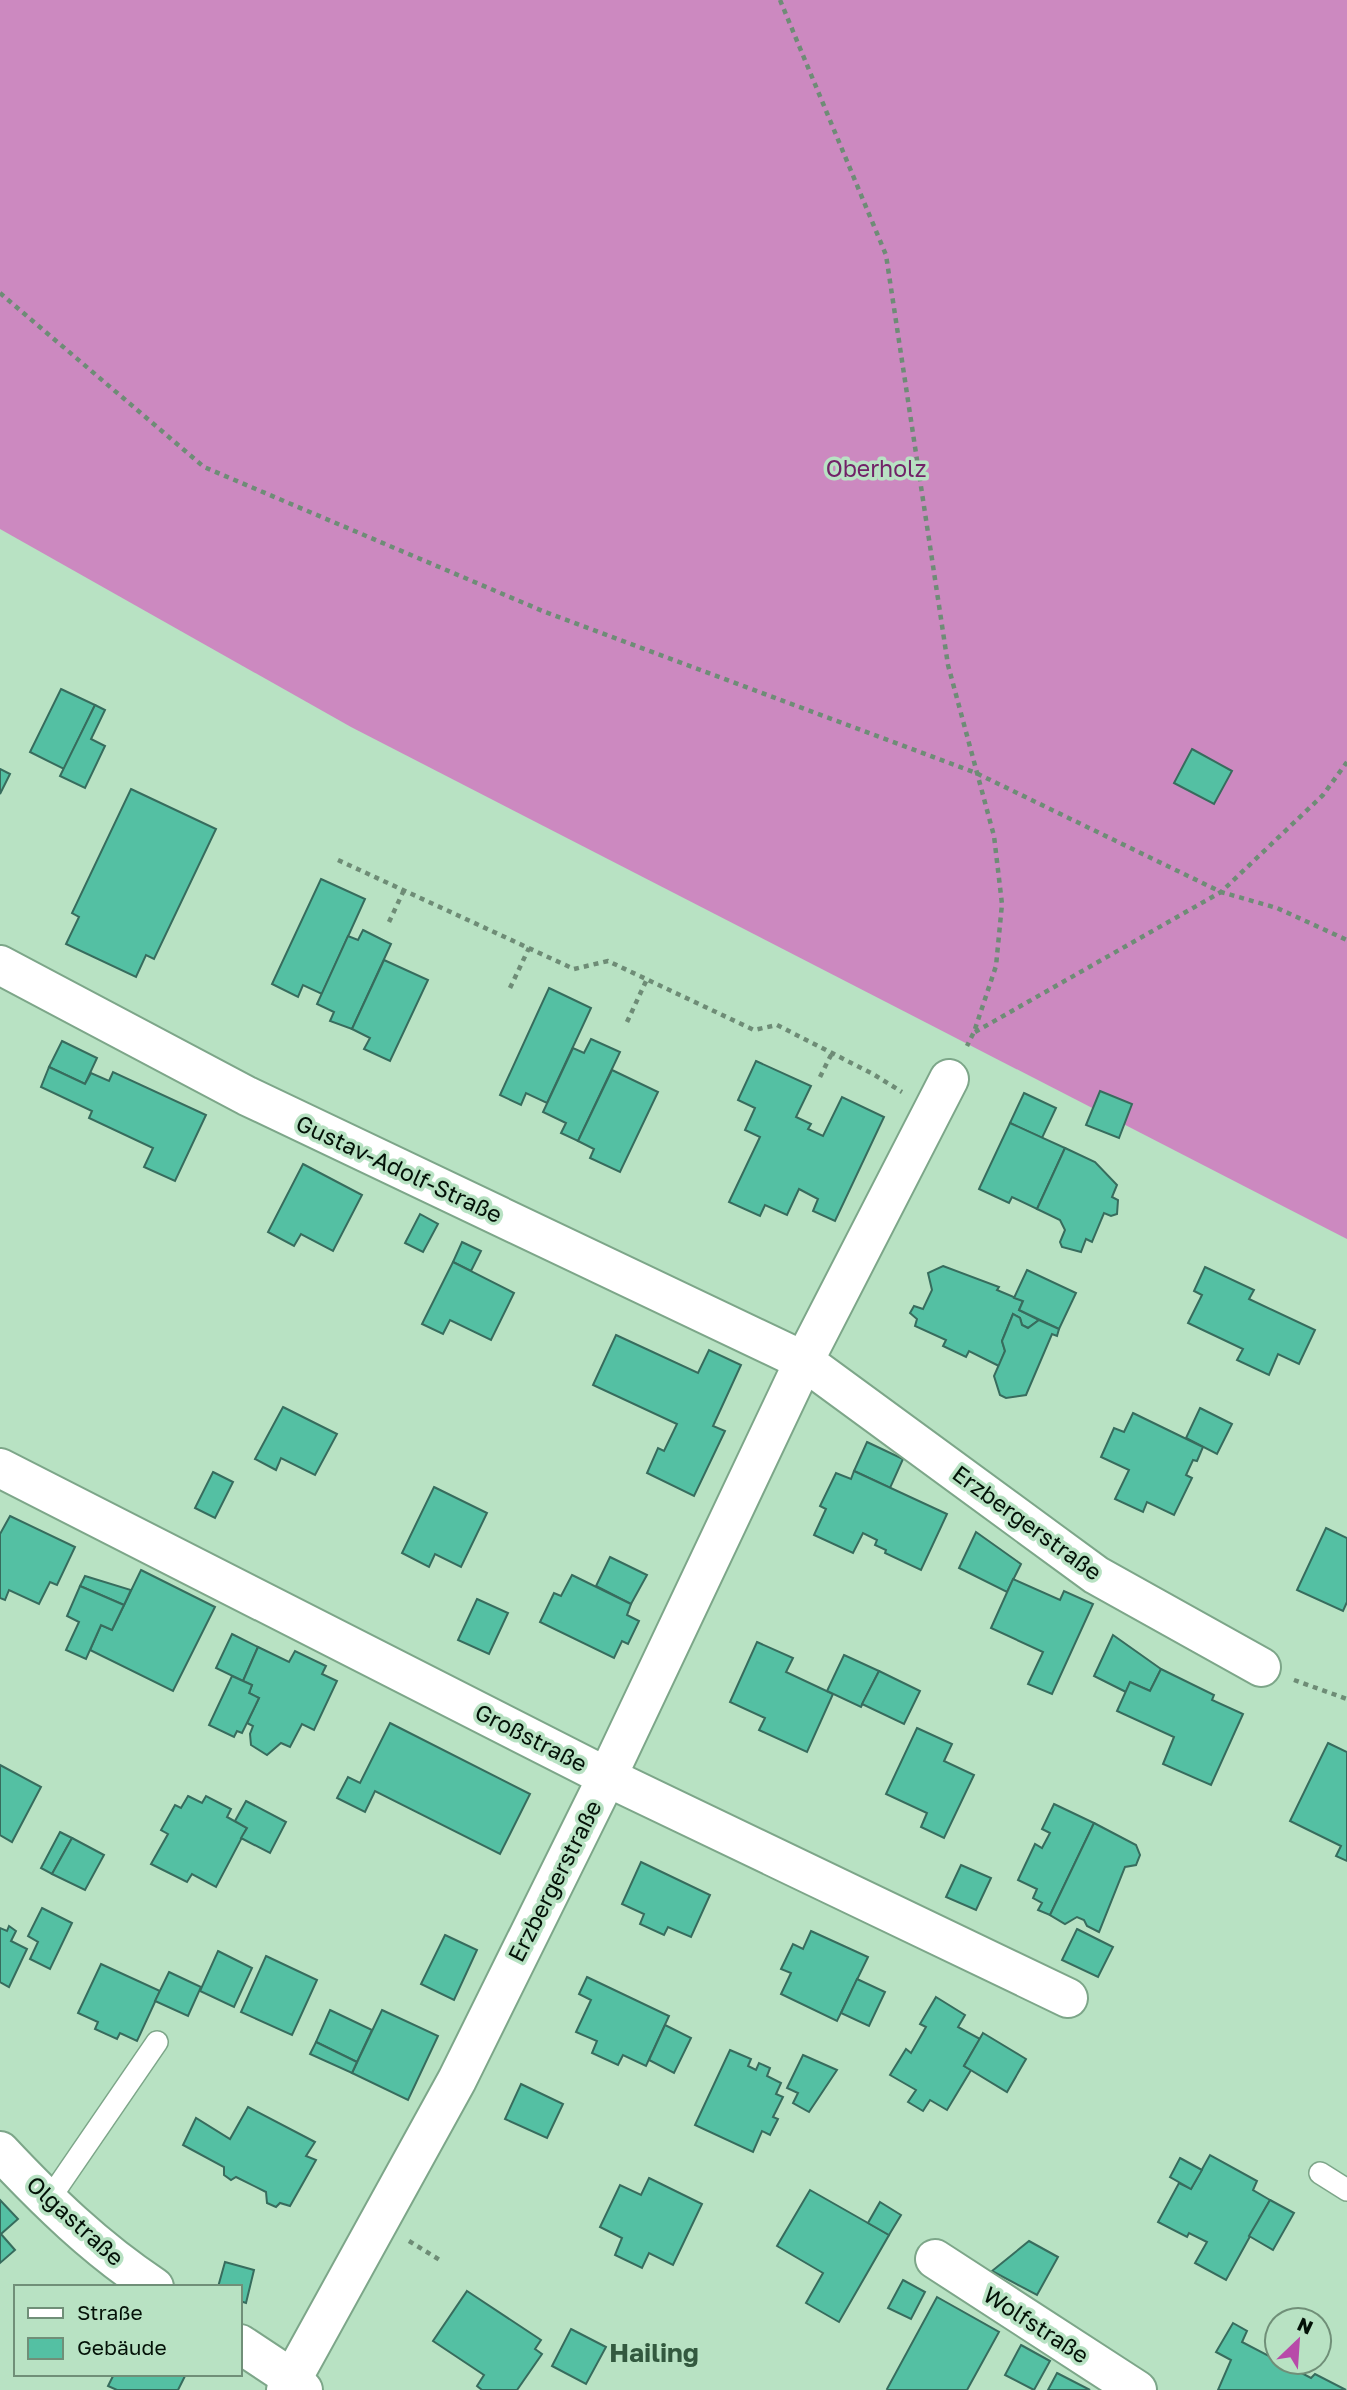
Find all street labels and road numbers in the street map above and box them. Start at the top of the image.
street label: Gustav-Adolf-Straße [292,1108,507,1228]
street label: Erzbergerstraße [948,1459,1108,1586]
street label: Großstraße [471,1697,592,1777]
street label: Erzbergerstraße [501,1795,607,1966]
street label: Olgastraße [21,2169,130,2271]
street label: Wolfstraße [979,2280,1095,2369]

